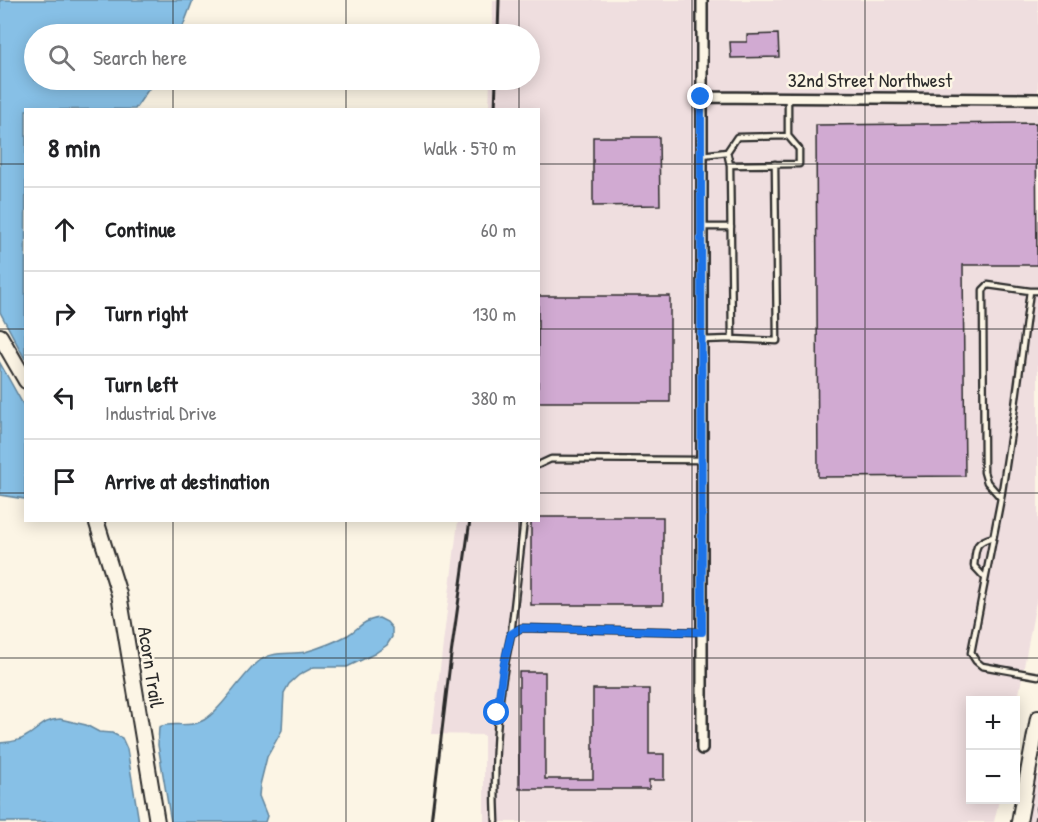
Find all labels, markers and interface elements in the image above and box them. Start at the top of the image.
search box [24,24,540,90]
icon: search [45,41,78,74]
text: Search here [93,42,187,72]
street label: 32nd Street Northwest [788,66,953,93]
route end [687,83,713,109]
text: 8 min [48,130,101,165]
text: Walk · 570 m [424,134,516,161]
icon: ahead [48,213,81,246]
text: Continue [105,214,176,244]
text: 60 m [481,216,516,243]
icon: right [48,297,81,330]
text: Turn right [105,298,188,328]
text: 130 m [473,300,516,327]
text: Turn left [105,369,178,399]
icon: left [48,381,81,414]
text: 380 m [471,384,516,411]
text: Industrial Drive [105,399,217,426]
icon: arrive [48,465,81,498]
text: Arrive at destination [105,466,270,496]
street label: Acorn Trail [132,624,171,710]
map controls [966,696,1020,804]
button: + [966,696,1020,750]
route start [483,699,509,725]
button: − [966,750,1020,804]

